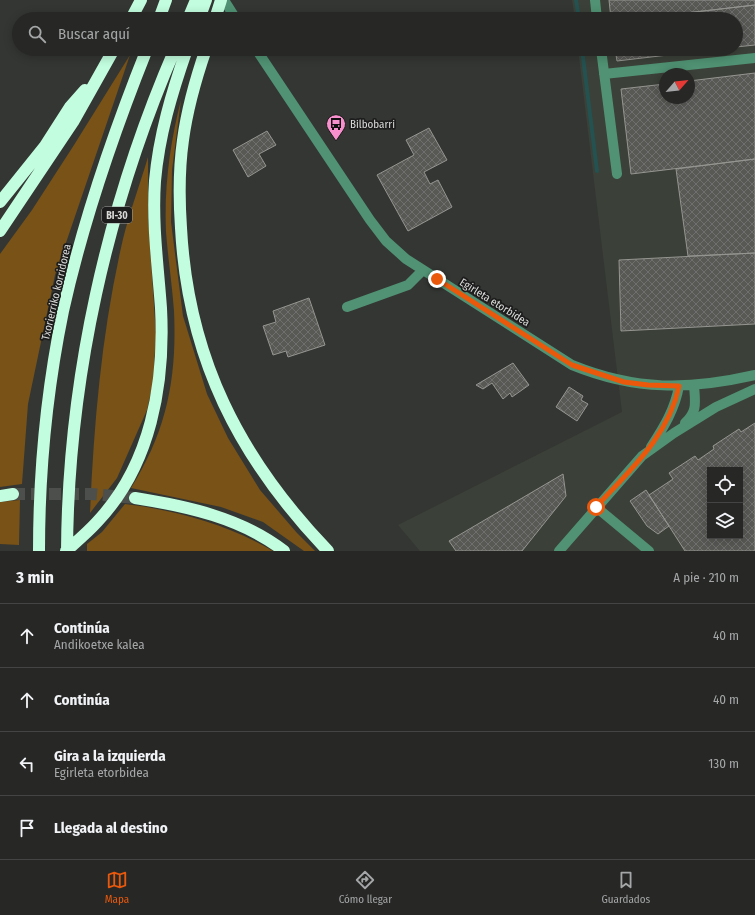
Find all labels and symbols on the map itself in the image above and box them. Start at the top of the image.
north arrow [659,68,695,104]
bus stop icon: Bilbobarri [325,113,347,141]
place label: Bilbobarri [350,118,395,131]
road number: BI-30 [102,207,132,223]
street label: Txorierriko korridorea [39,243,74,341]
route end [428,270,446,288]
street label: Egirleta etorbidea [457,276,532,329]
route start [587,498,605,516]

